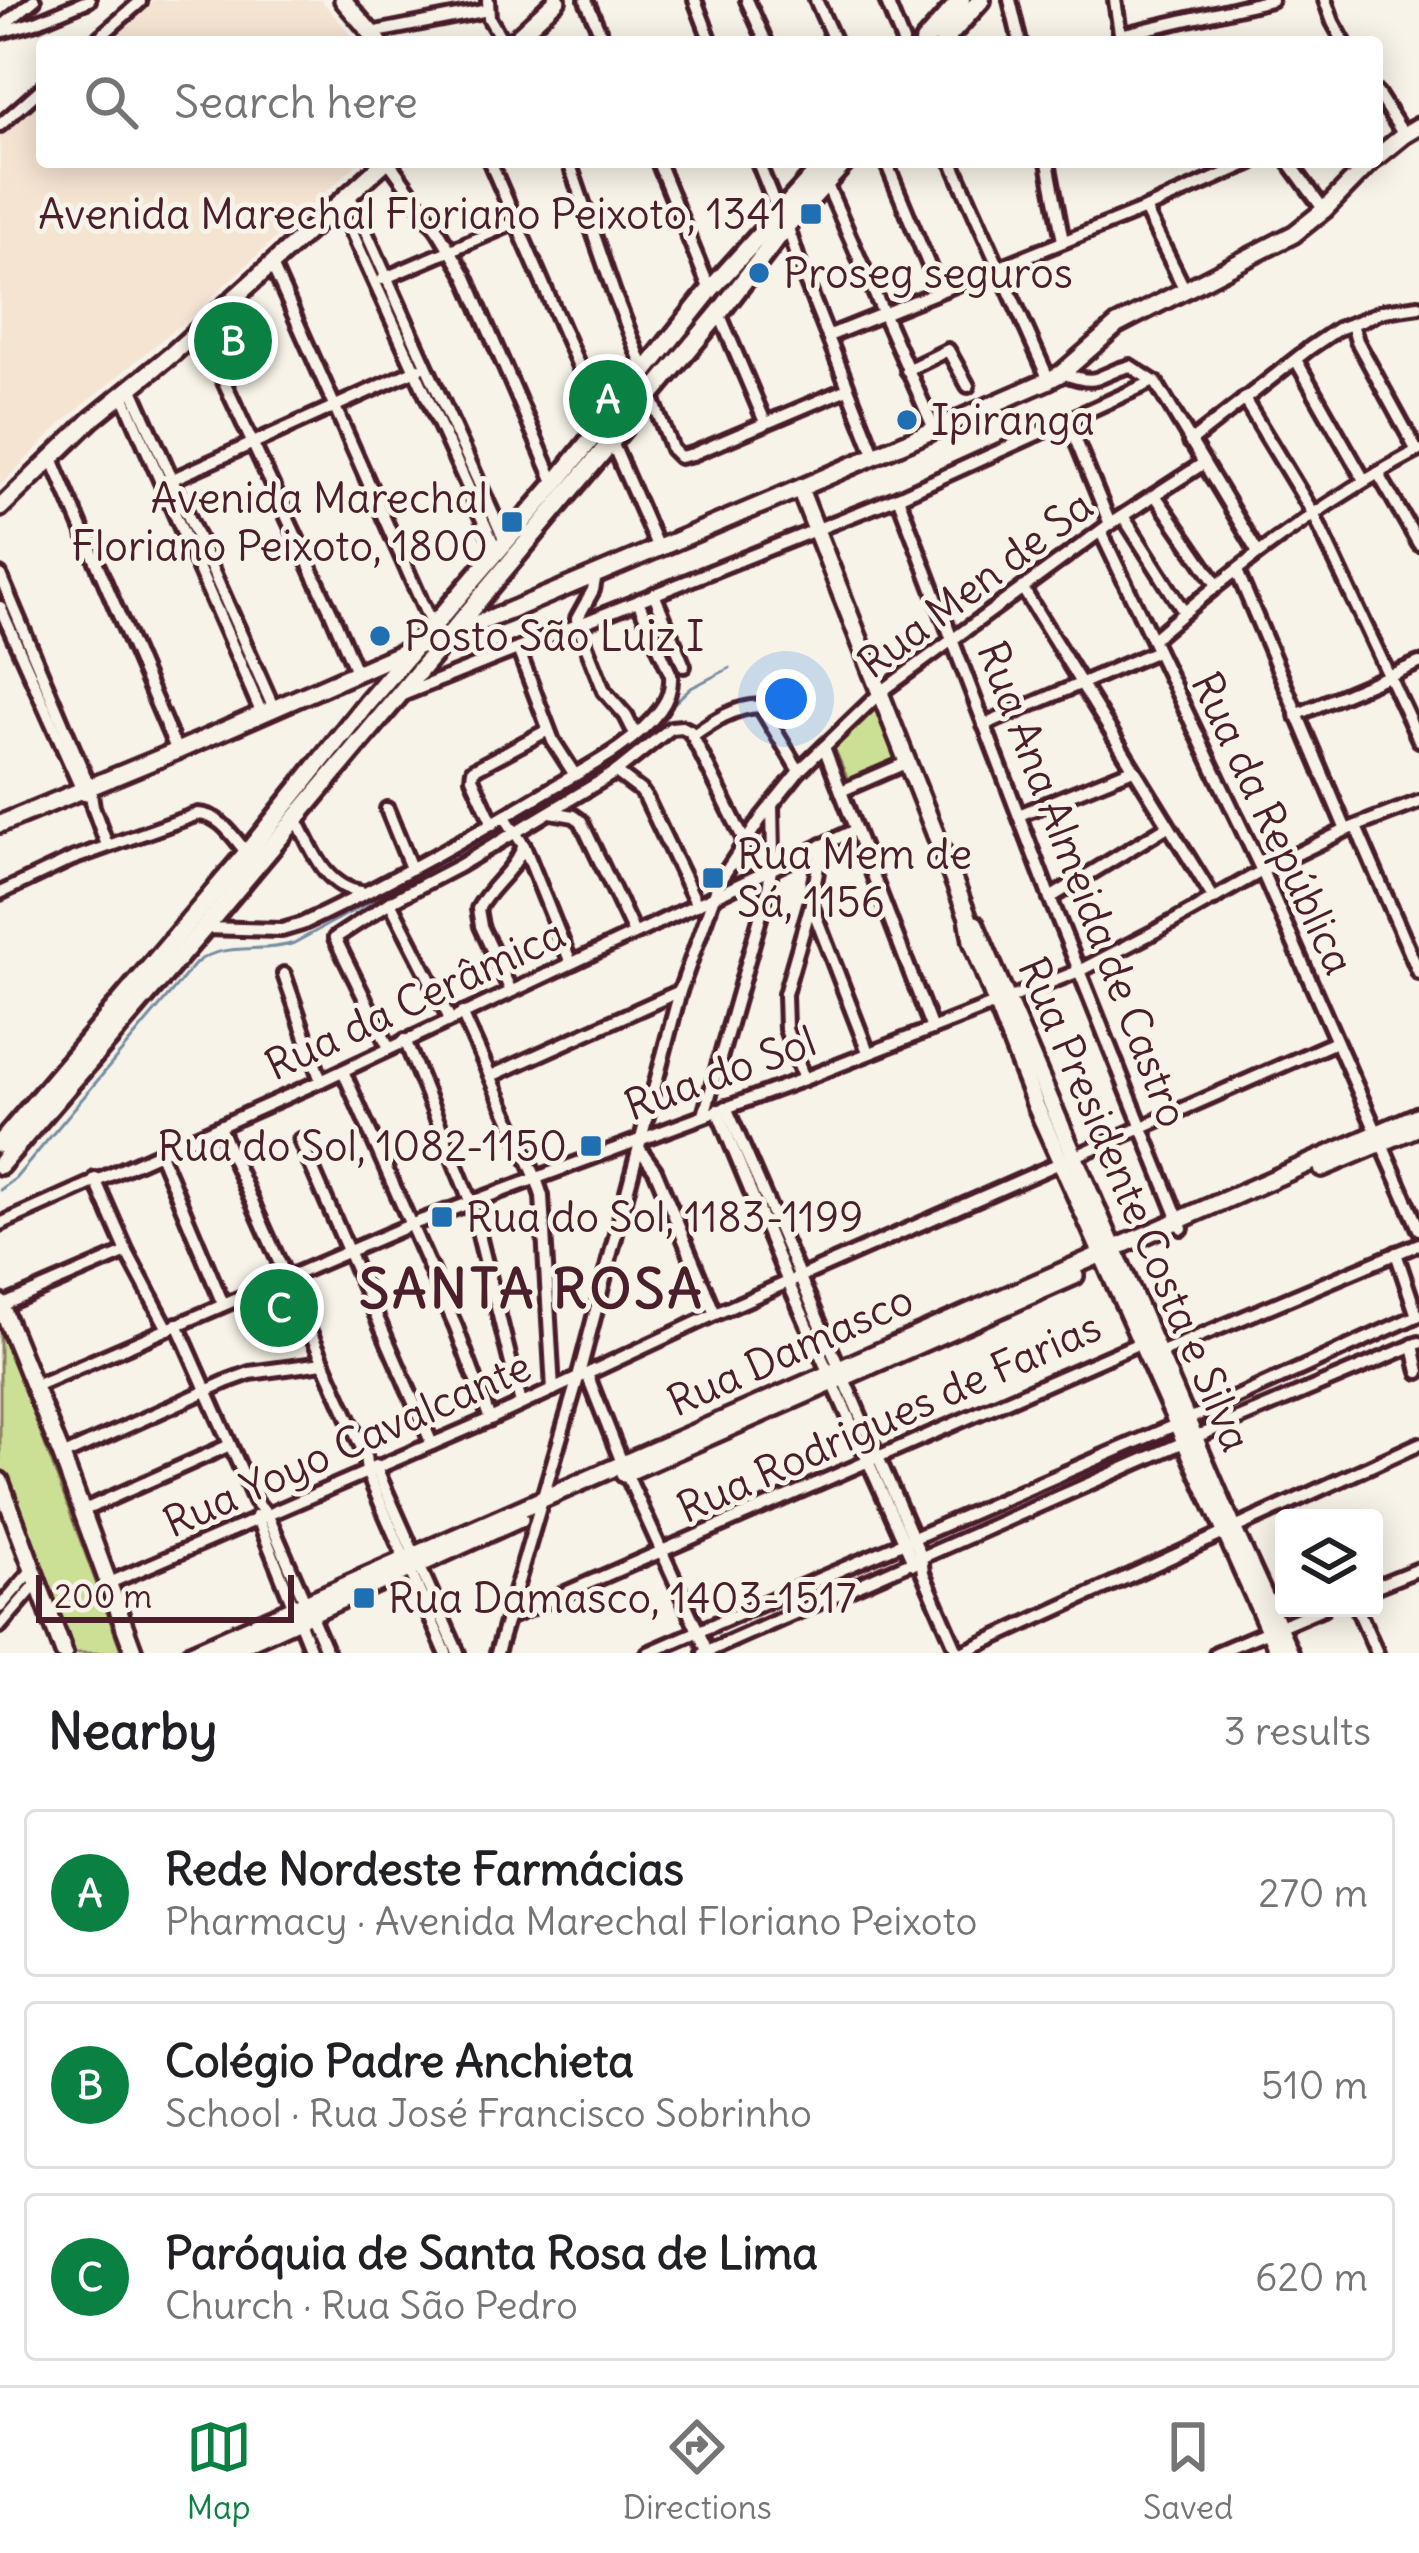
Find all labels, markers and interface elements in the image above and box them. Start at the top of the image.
search box [36,36,1383,168]
icon: search [78,69,144,135]
text: Search here [174,74,418,130]
place label: Avenida Marechal Floriano Peixoto, 1341 [38,188,787,240]
marker: Avenida Marechal Floriano Peixoto, 1341 [798,201,824,227]
place label: Proseg seguros [783,247,1073,299]
marker: Proseg seguros [746,260,772,286]
pin: B [194,296,272,386]
pin: A [569,354,647,444]
place label: Ipiranga [931,394,1095,446]
marker: Ipiranga [894,407,920,433]
place label: Avenida Marechal Floriano Peixoto, 1800 [71,472,488,572]
street label: Rua Men de Sa [848,479,1102,689]
marker: Avenida Marechal Floriano Peixoto, 1800 [499,509,525,535]
place label: Posto São Luiz I [404,610,704,662]
marker: Posto São Luiz I [367,623,393,649]
street label: Rua Ana Almeida de Castro [966,634,1200,1134]
street label: Rua da República [1180,664,1366,982]
your location [756,669,816,729]
place label: Rua Mem de Sá, 1156 [737,828,972,928]
marker: Rua Mem de Sá, 1156 [700,865,726,891]
street label: Rua da Cerâmica [257,907,573,1091]
street label: Rua Presidente Costa e Silva [1007,949,1263,1459]
street label: Rua do Sol [617,1014,823,1132]
place label: Rua do Sol, 1082-1150 [158,1120,567,1172]
marker: Rua do Sol, 1082-1150 [578,1133,604,1159]
place label: Rua do Sol, 1183-1199 [466,1191,863,1243]
marker: Rua do Sol, 1183-1199 [429,1204,455,1230]
district label: SANTA ROSA [359,1255,705,1323]
pin: C [240,1263,318,1353]
street label: Rua Damasco [659,1273,921,1427]
street label: Rua Rodrigues de Farias [669,1300,1109,1534]
street label: Rua Yoyo Cavalcante [155,1340,539,1548]
map controls [1275,1509,1383,1617]
button: layers [1275,1509,1383,1617]
scale bar [36,1569,294,1622]
place label: Rua Damasco, 1403-1517 [388,1572,856,1624]
text: 200 m [54,1575,152,1617]
marker: Rua Damasco, 1403-1517 [351,1585,377,1611]
text: Nearby [48,1699,217,1763]
text: 3 results [1224,1707,1371,1756]
text: Rede Nordeste Farmácias [165,1841,684,1897]
text: A [77,1869,103,1918]
text: 270 m [1258,1869,1368,1918]
text: Pharmacy · Avenida Marechal Floriano Peixoto [165,1897,978,1946]
text: Colégio Padre Anchieta [165,2033,634,2089]
text: B [77,2061,103,2110]
text: 510 m [1261,2061,1368,2110]
text: School · Rua José Francisco Sobrinho [165,2089,812,2138]
text: Paróquia de Santa Rosa de Lima [165,2225,818,2281]
text: C [77,2253,103,2302]
text: 620 m [1255,2253,1368,2302]
text: Church · Rua São Pedro [165,2281,578,2330]
tab: Map [186,2414,252,2528]
tab: Directions [623,2414,772,2528]
tab: Saved [1143,2414,1233,2528]

